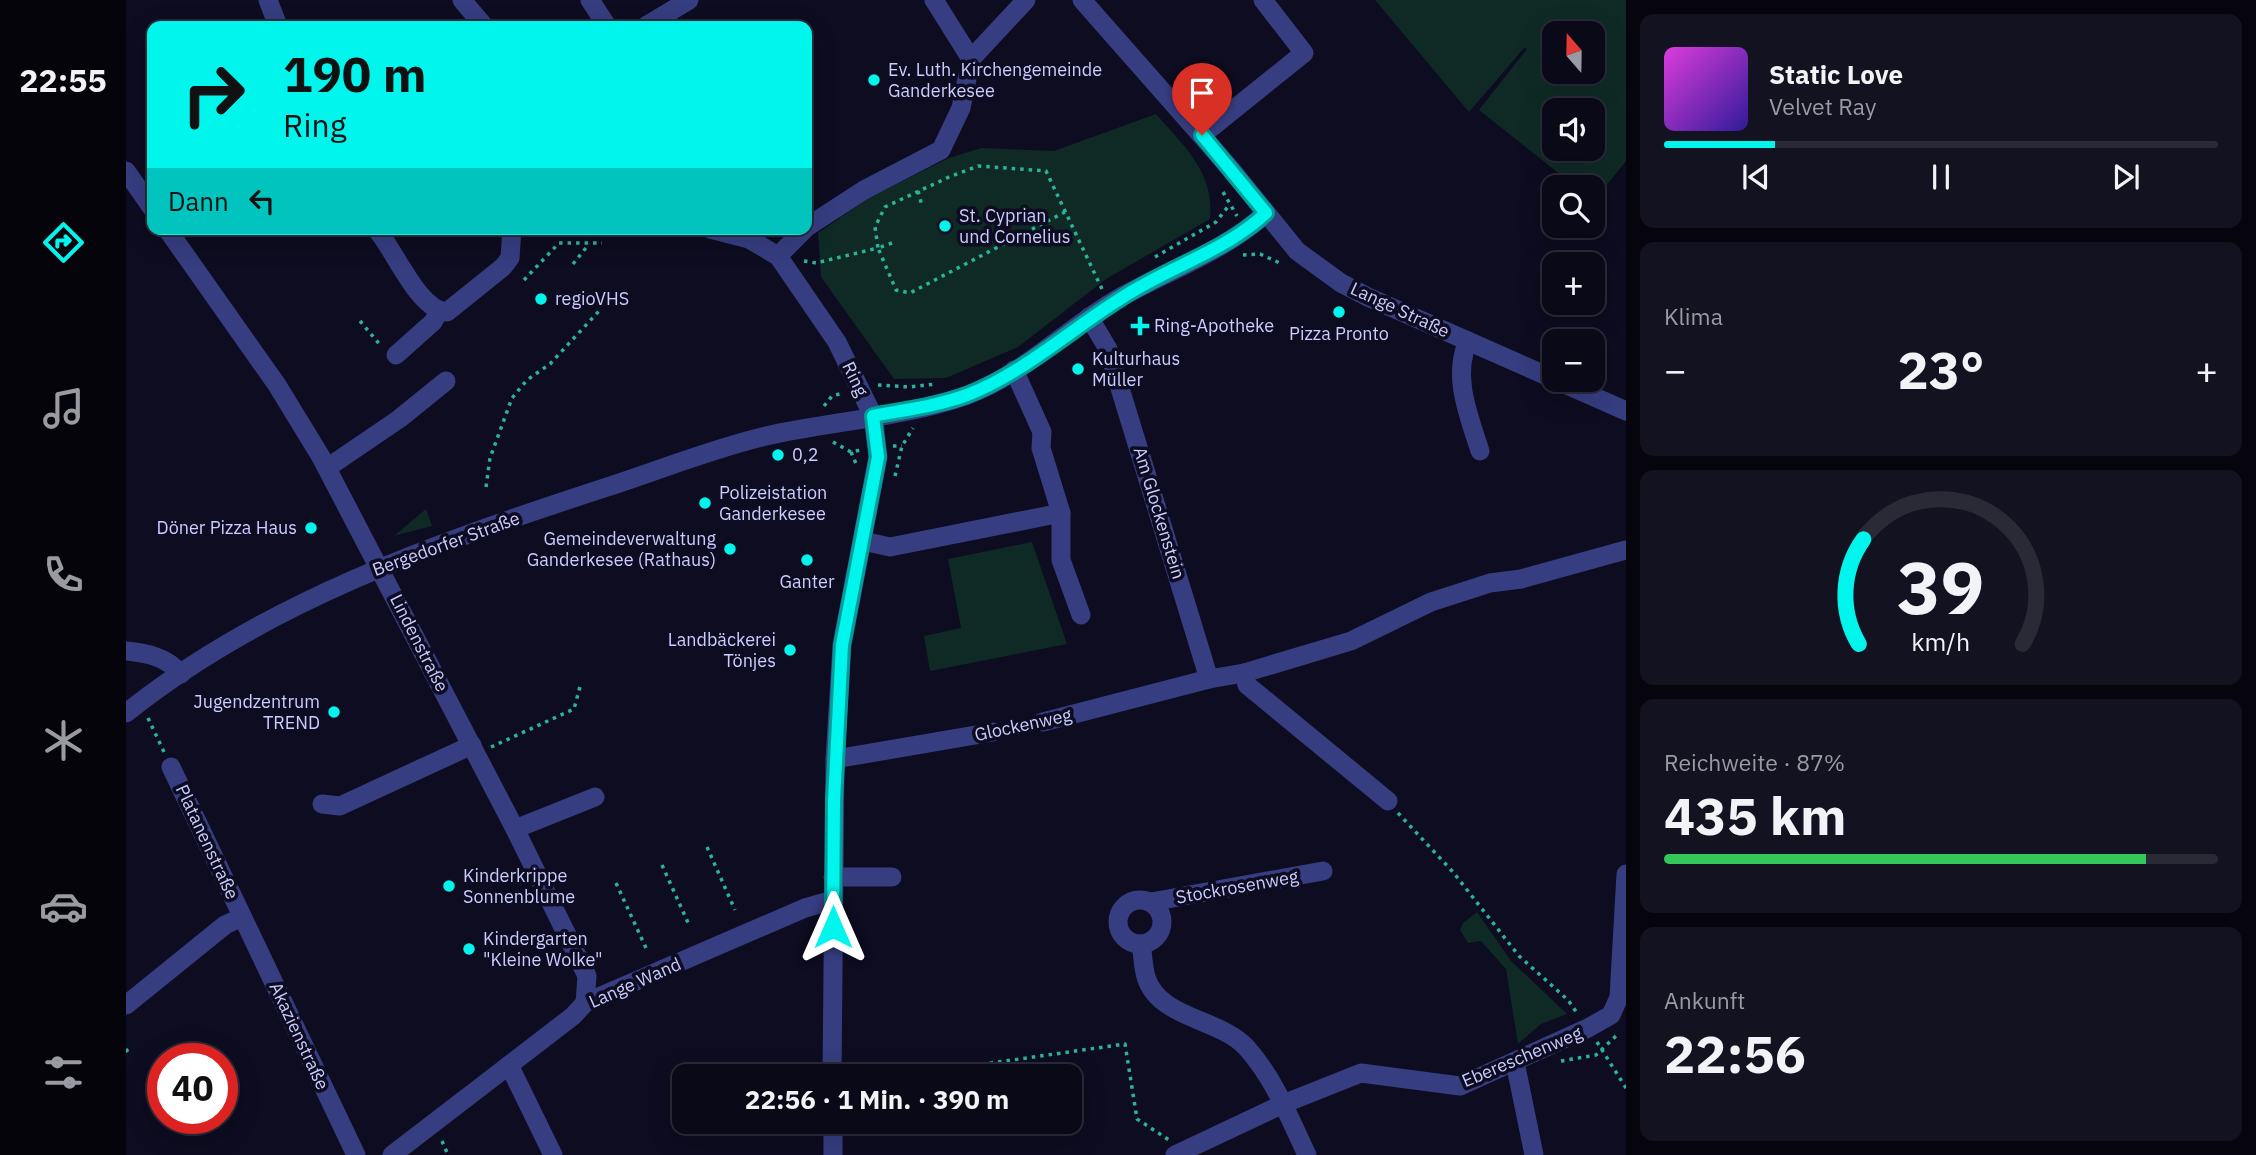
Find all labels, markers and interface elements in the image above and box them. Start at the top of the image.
north arrow [1542,21,1605,84]
map controls [1542,21,1605,392]
text: 190 m [283,42,427,105]
icon: right [168,49,259,140]
text: Static Love [1769,57,1903,91]
place label: Ev. Luth. Kirchengemeinde Ganderkesee [888,58,1102,102]
text: 22:55 [19,59,107,101]
pin [1172,63,1232,135]
marker: Ev. Luth. Kirchengemeinde Ganderkesee [866,72,882,88]
icon: arrive [1183,74,1221,112]
text: Velvet Ray [1769,91,1876,121]
button: sound [1542,98,1605,161]
text: Ring [283,104,347,146]
icon: previous [1737,158,1775,196]
icon: pause [1922,158,1960,196]
icon: next [2107,158,2145,196]
button: search [1542,175,1605,238]
icon: left [243,182,281,220]
text: Dann [168,184,229,218]
place label: St. Cyprian und Cornelius [959,204,1071,248]
icon: directions [39,218,88,267]
marker: St. Cyprian und Cornelius [937,218,953,234]
button: + [1542,252,1605,315]
street label: Lange Straße [1347,277,1454,343]
place label: regioVHS [555,287,629,310]
marker: regioVHS [533,291,549,307]
text: Klima [1664,301,1723,331]
marker: Pizza Pronto [1331,304,1347,320]
place label: Ring-Apotheke [1154,314,1274,337]
marker: Ring-Apotheke [1132,318,1148,334]
place label: Pizza Pronto [1289,322,1389,345]
button: − [1542,329,1605,392]
text: 23° [1898,336,1984,403]
text: − [1664,345,1687,394]
text: + [2195,345,2218,394]
place label: Kulturhaus Müller [1092,347,1180,391]
street label: Ring [837,358,874,400]
marker: Kulturhaus Müller [1070,361,1086,377]
icon: music [39,384,88,433]
place label: 0,2 [792,443,819,466]
street label: Am Glockenstein [1128,444,1190,582]
marker: 0,2 [770,447,786,463]
place label: Polizeistation Ganderkesee [719,481,827,525]
marker: Polizeistation Ganderkesee [697,495,713,511]
street label: Bergedorfer Straße [369,506,523,581]
place label: Döner Pizza Haus [157,516,297,539]
marker: Döner Pizza Haus [303,520,319,536]
place label: Gemeindeverwaltung Ganderkesee (Rathaus) [527,527,716,571]
text: 39 [1897,539,1985,634]
marker: Gemeindeverwaltung Ganderkesee (Rathaus) [722,541,738,557]
icon: phone [39,550,88,599]
marker: Ganter [799,552,815,568]
place label: Ganter [779,570,835,593]
street label: Lindenstraße [385,590,454,696]
text: km/h [1912,624,1970,657]
place label: Landbäckerei Tönjes [668,628,776,672]
marker: Landbäckerei Tönjes [782,642,798,658]
place label: Jugendzentrum TREND [194,690,320,734]
street label: Glockenweg [972,703,1074,746]
marker: Jugendzentrum TREND [326,704,342,720]
icon: climate [39,716,88,765]
text: Reichweite · 87% [1664,747,1845,777]
street label: Platanenstraße [171,781,244,903]
text: 435 km [1664,782,1846,849]
place label: Kinderkrippe Sonnenblume [463,864,575,908]
street label: Stockrosenweg [1174,864,1300,909]
marker: Kinderkrippe Sonnenblume [441,878,457,894]
icon: car [39,882,88,931]
position arrow [796,890,870,964]
place label: Kindergarten "Kleine Wolke" [483,927,603,971]
marker: Kindergarten "Kleine Wolke" [461,941,477,957]
street label: Lange Wand [585,952,684,1013]
street label: Akazienstraße [265,978,334,1093]
text: Ankunft [1664,985,1745,1015]
text: 22:56 [1664,1020,1806,1087]
street label: Ebereschenweg [1458,1021,1586,1092]
speed limit sign: 40 [147,1043,238,1134]
icon: filters [39,1048,88,1097]
text: 22:56 · 1 Min. · 390 m [745,1082,1009,1116]

